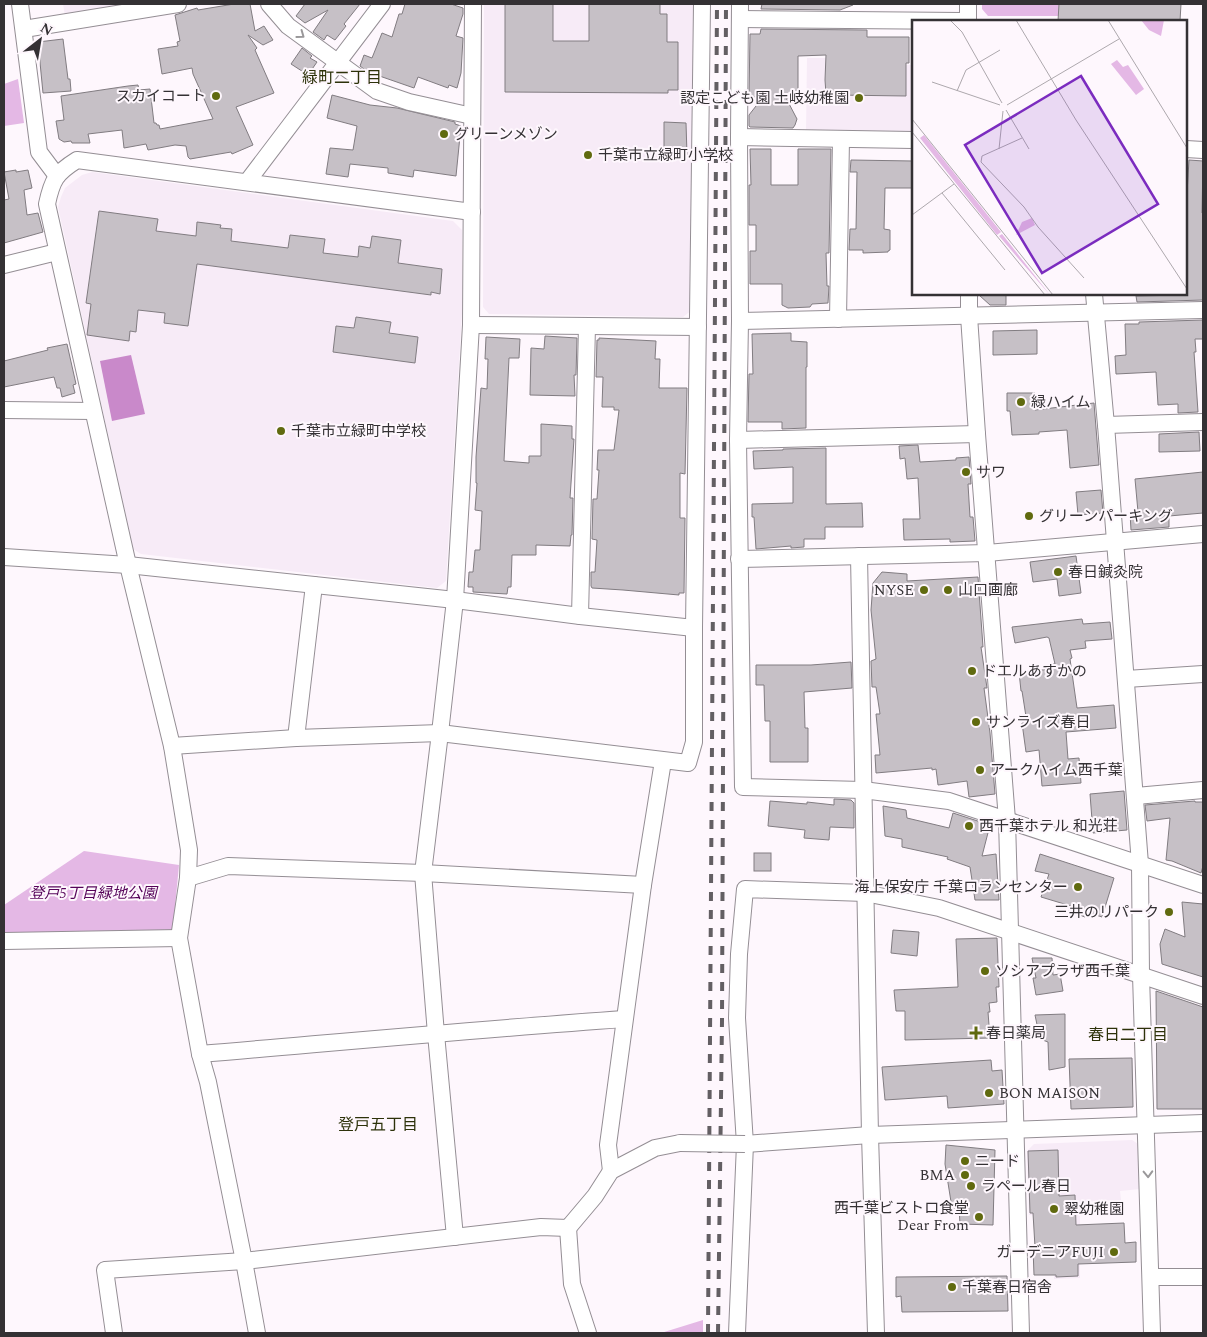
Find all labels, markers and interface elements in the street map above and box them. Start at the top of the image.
north arrow [15,15,65,65]
text: N [36,17,57,41]
inset map [912,20,1187,295]
one-way arrow [295,30,304,38]
district label: 緑町二丁目 [302,66,382,90]
place label: スカイコート [116,85,206,108]
place label: 認定こども園 土岐幼稚園 [680,87,849,110]
marker: スカイコート [210,90,222,102]
marker: 認定こども園 土岐幼稚園 [853,92,865,104]
place label: グリーンメゾン [454,123,558,146]
marker: グリーンメゾン [438,128,450,140]
place label: 千葉市立緑町小学校 [598,144,733,167]
marker: 千葉市立緑町小学校 [582,149,594,161]
place label: 緑ハイム [1031,391,1090,414]
marker: 緑ハイム [1015,396,1027,408]
place label: 千葉市立緑町中学校 [291,420,426,443]
marker: 千葉市立緑町中学校 [275,425,287,437]
place label: サワ [976,461,1006,484]
marker: サワ [960,466,972,478]
place label: グリーンパーキング [1039,505,1173,528]
marker: グリーンパーキング [1023,510,1035,522]
place label: 春日鍼灸院 [1068,561,1143,584]
marker: 春日鍼灸院 [1052,566,1064,578]
place label: NYSE [874,579,914,602]
place label: 山口画廊 [958,579,1018,602]
marker: NYSE [918,584,930,596]
marker: 山口画廊 [942,584,954,596]
place label: ドエルあすかの [982,660,1087,683]
marker: ドエルあすかの [966,665,978,677]
place label: サンライズ春日 [986,711,1091,734]
marker: サンライズ春日 [970,716,982,728]
place label: アークハイム西千葉 [990,759,1123,782]
marker: アークハイム西千葉 [974,764,986,776]
place label: 西千葉ホテル 和光荘 [979,815,1118,838]
marker: 西千葉ホテル 和光荘 [963,820,975,832]
place label: 海上保安庁 千葉ロランセンター [854,876,1068,899]
marker: 海上保安庁 千葉ロランセンター [1072,881,1084,893]
park label: 登戸5丁目緑地公園 [29,882,159,905]
place label: 三井のリパーク [1054,901,1159,924]
marker: 三井のリパーク [1163,906,1175,918]
place label: ソシアプラザ西千葉 [995,960,1130,983]
marker: ソシアプラザ西千葉 [979,965,991,977]
place label: 春日薬局 [986,1022,1046,1045]
district label: 春日二丁目 [1088,1023,1168,1047]
marker: 春日薬局 [970,1027,982,1039]
place label: BON MAISON [999,1082,1100,1105]
marker: BON MAISON [983,1087,995,1099]
district label: 登戸五丁目 [338,1113,418,1137]
place label: ニード [975,1150,1020,1173]
marker: ニード [959,1155,971,1167]
place label: BMA [919,1164,955,1187]
marker: BMA [959,1169,971,1181]
one-way arrow [1143,1170,1153,1178]
place label: ラペール春日 [981,1175,1071,1198]
marker: ラペール春日 [965,1180,977,1192]
place label: 西千葉ビストロ食堂 Dear From [834,1197,969,1237]
place label: 翠幼稚園 [1064,1198,1124,1221]
marker: 翠幼稚園 [1048,1203,1060,1215]
marker: 西千葉ビストロ食堂 Dear From [973,1211,985,1223]
place label: ガーデニアFUJI [996,1241,1104,1264]
marker: ガーデニアFUJI [1108,1246,1120,1258]
place label: 千葉春日宿舎 [962,1276,1052,1299]
marker: 千葉春日宿舎 [946,1281,958,1293]

